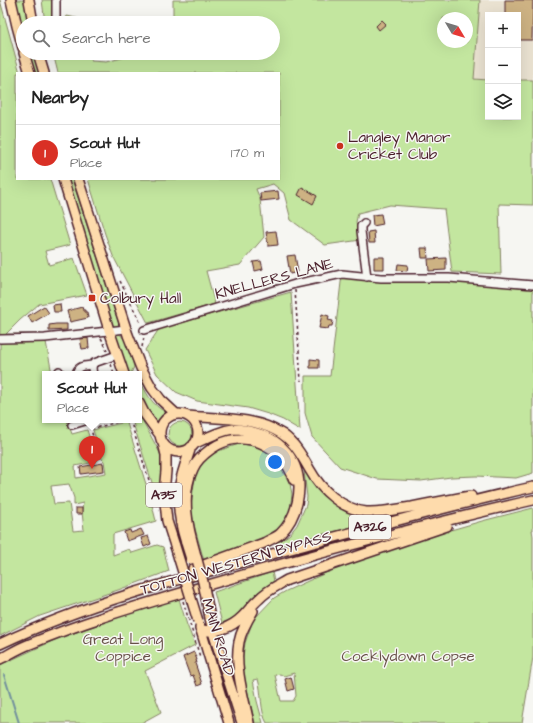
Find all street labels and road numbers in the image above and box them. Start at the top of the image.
street label: KNELLERS LANE [213,253,336,305]
road number: A35 [146,483,182,507]
road number: A326 [349,515,391,539]
street label: TOTTON WESTERN BYPASS [138,526,334,600]
street label: MAIN ROAD [196,596,240,678]

